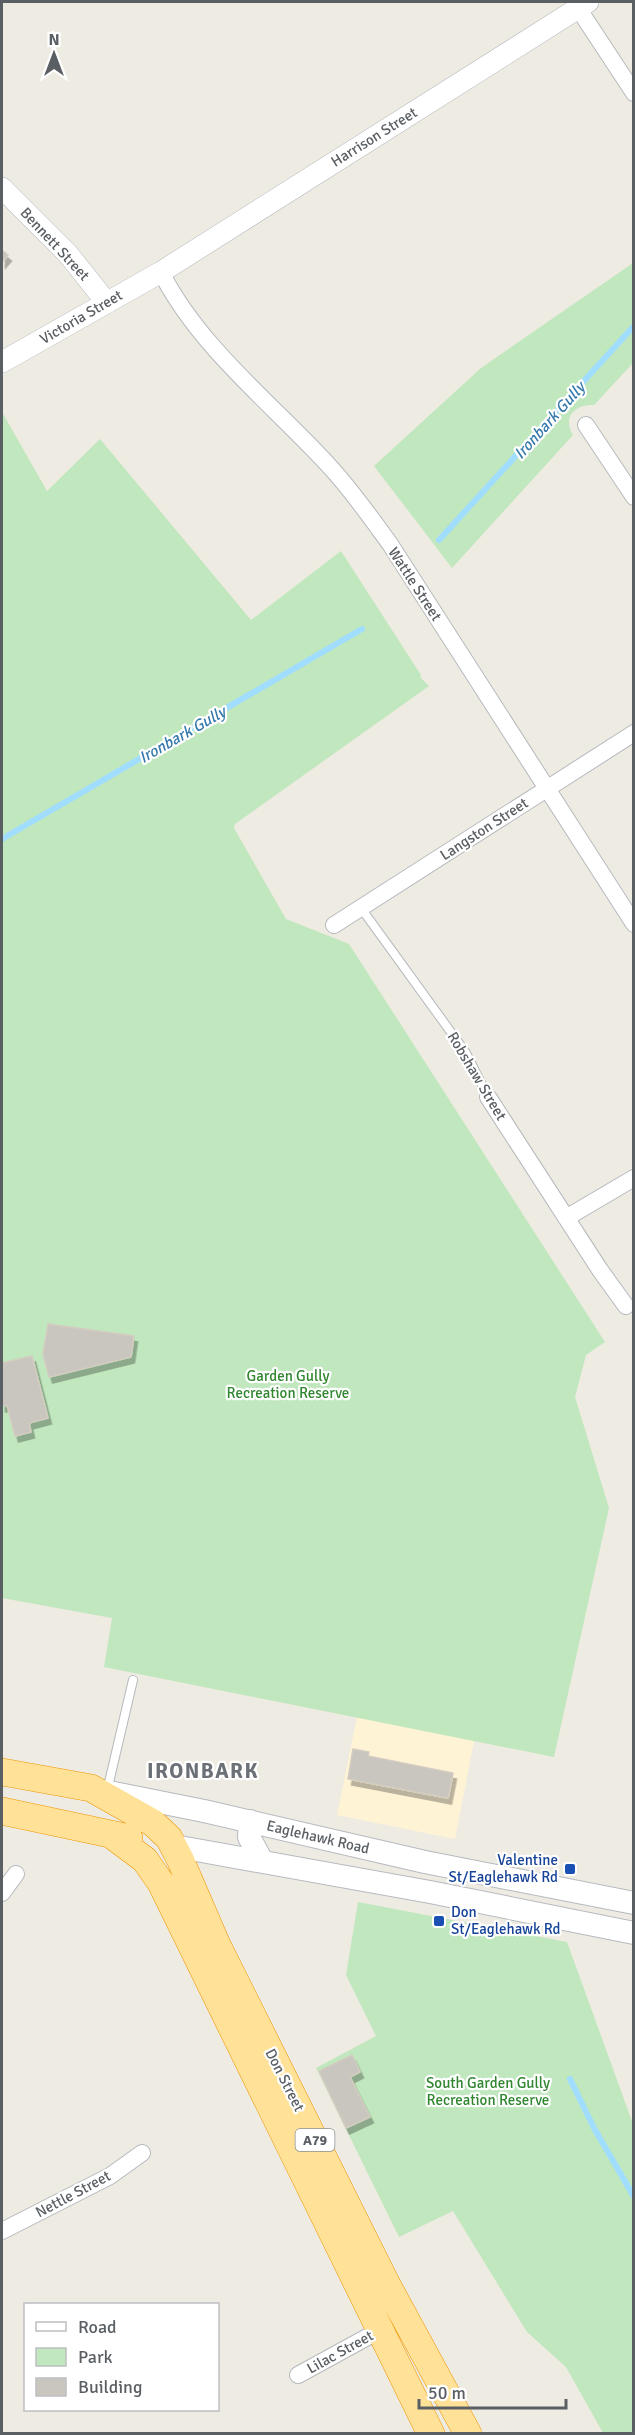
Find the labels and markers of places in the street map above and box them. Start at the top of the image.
place label: Valentine St/Eaglehawk Rd [448,1851,558,1886]
marker: Valentine St/Eaglehawk Rd [563,1862,577,1876]
place label: Don St/Eaglehawk Rd [451,1903,561,1938]
marker: Don St/Eaglehawk Rd [432,1914,446,1928]

